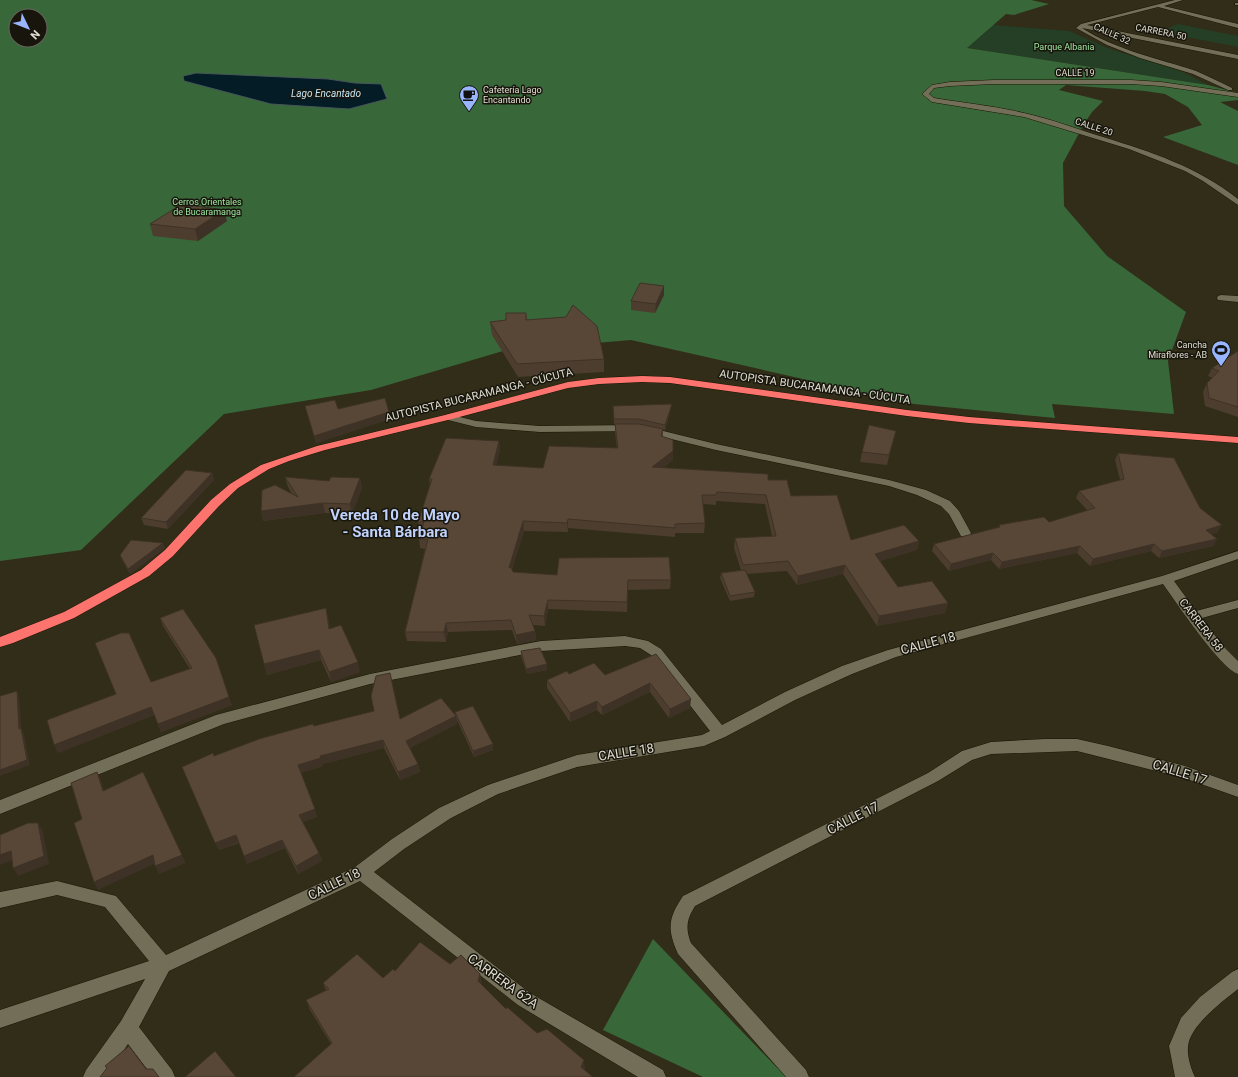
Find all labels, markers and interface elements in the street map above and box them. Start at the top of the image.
north arrow [8,8,48,48]
street label: CALLE 32 [1092,22,1132,46]
street label: CARRERA 50 [1135,22,1187,42]
text: N [27,27,42,42]
park label: Parque Albania [1034,42,1094,52]
street label: CALLE 19 [1056,68,1094,78]
cafe icon: Cafetería Lago Encantando [458,84,480,112]
place label: Cafetería Lago Encantando [483,85,542,105]
water label: Lago Encantado [291,88,361,99]
street label: CALLE 20 [1074,116,1114,138]
park label: Cerros Orientales de Bucaramanga [172,197,242,217]
sports icon: Cancha Miraflores - AB [1210,339,1232,367]
place label: Cancha Miraflores - AB [1148,340,1207,360]
street label: AUTOPISTA BUCARAMANGA - CÚCUTA [384,365,575,425]
street label: AUTOPISTA BUCARAMANGA - CÚCUTA [719,367,912,407]
district label: Vereda 10 de Mayo - Santa Bárbara [330,506,460,541]
street label: CARRERA 58 [1176,596,1226,654]
street label: CALLE 18 [899,628,957,658]
street label: CALLE 18 [597,740,655,764]
street label: CALLE 17 [1151,757,1209,787]
street label: CALLE 17 [825,799,881,837]
street label: CALLE 18 [305,865,363,903]
street label: CARRERA 62A [465,950,541,1012]

